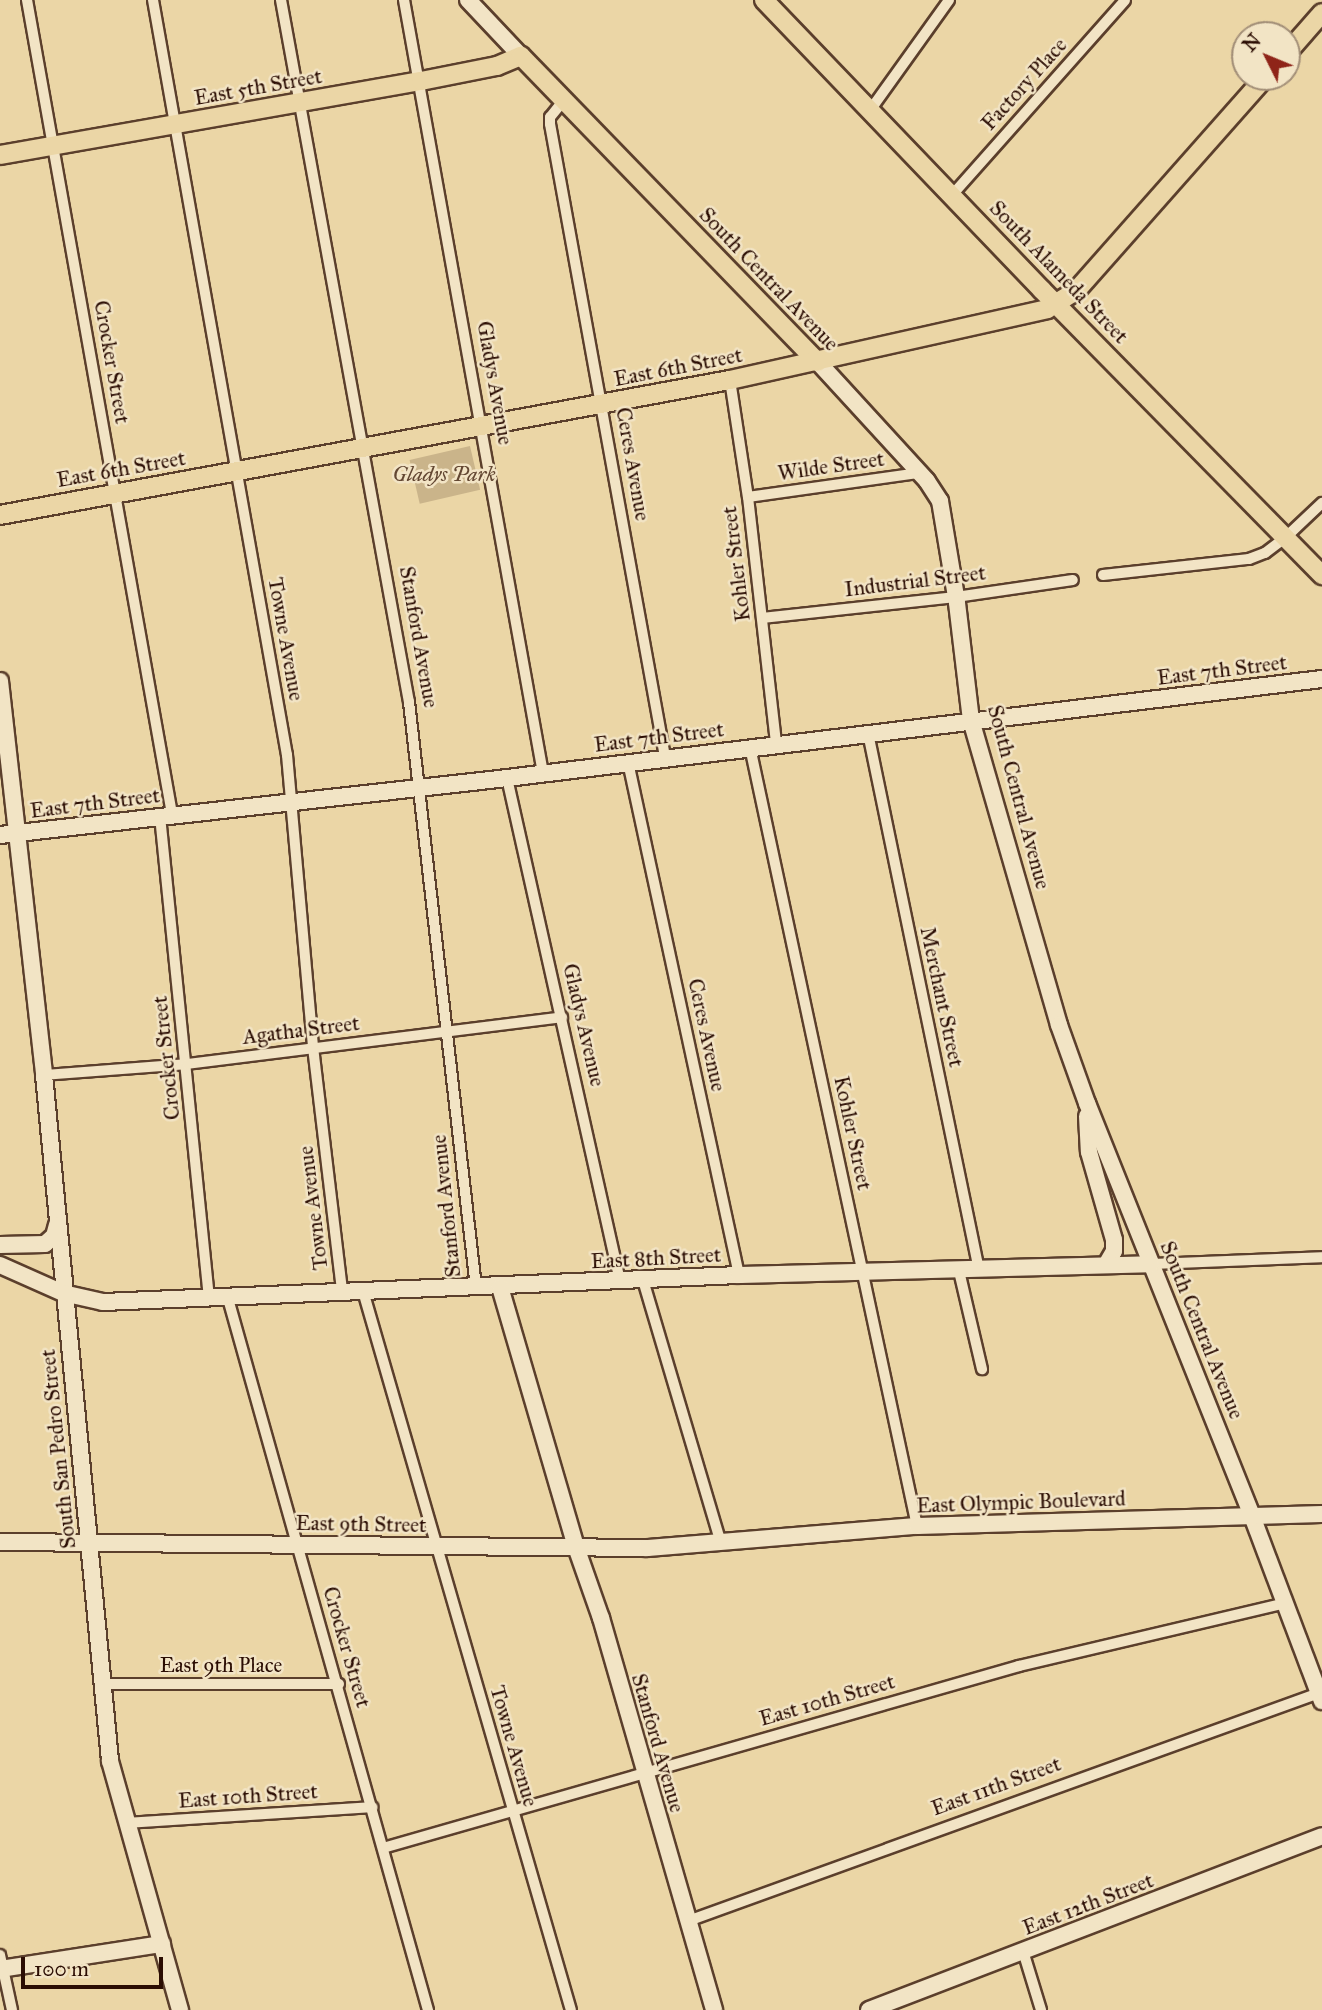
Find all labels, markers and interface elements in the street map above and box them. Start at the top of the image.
north arrow [1231,21,1301,91]
text: N [1238,29,1266,56]
street label: Factory Place [976,33,1072,135]
street label: East 5th Street [192,63,324,111]
street label: South Alameda Street [984,195,1134,349]
street label: South Central Avenue [694,202,844,356]
street label: Crocker Street [89,298,135,426]
street label: Gladys Avenue [472,319,518,447]
street label: East 6th Street [612,342,744,392]
street label: Ceres Avenue [611,405,655,523]
street label: East 6th Street [55,445,187,493]
street label: Wilde Street [776,446,886,486]
park label: Gladys Park [392,461,496,487]
street label: Kohler Street [716,505,756,623]
street label: Industrial Street [843,560,987,602]
street label: Stanford Avenue [394,564,444,710]
street label: Towne Avenue [263,575,309,703]
street label: East 7th Street [1156,650,1288,690]
street label: South Central Avenue [982,702,1056,892]
street label: East 7th Street [593,717,725,757]
street label: East 7th Street [29,783,161,823]
street label: Merchant Street [915,925,969,1069]
street label: Gladys Avenue [558,961,610,1089]
street label: Ceres Avenue [683,976,731,1094]
street label: Crocker Street [147,995,185,1121]
street label: Agatha Street [241,1010,361,1050]
street label: Kohler Street [829,1074,877,1192]
street label: Stanford Avenue [426,1133,466,1279]
street label: Towne Avenue [293,1145,333,1271]
street label: South Central Avenue [1155,1237,1249,1423]
street label: East 8th Street [590,1242,722,1274]
street label: South San Pedro Street [35,1348,81,1550]
street label: East Olympic Boulevard [916,1486,1126,1518]
street label: East 9th Street [295,1510,427,1538]
street label: Crocker Street [318,1584,376,1710]
street label: East 9th Place [160,1652,282,1678]
street label: East 10th Street [756,1669,898,1731]
street label: Stanford Avenue [626,1671,690,1815]
street label: Towne Avenue [485,1683,543,1809]
street label: East 11th Street [928,1751,1064,1821]
street label: East 10th Street [177,1779,319,1813]
street label: East 12th Street [1019,1868,1157,1940]
scale bar [24,1944,166,1988]
text: 100 m [34,1956,89,1982]

